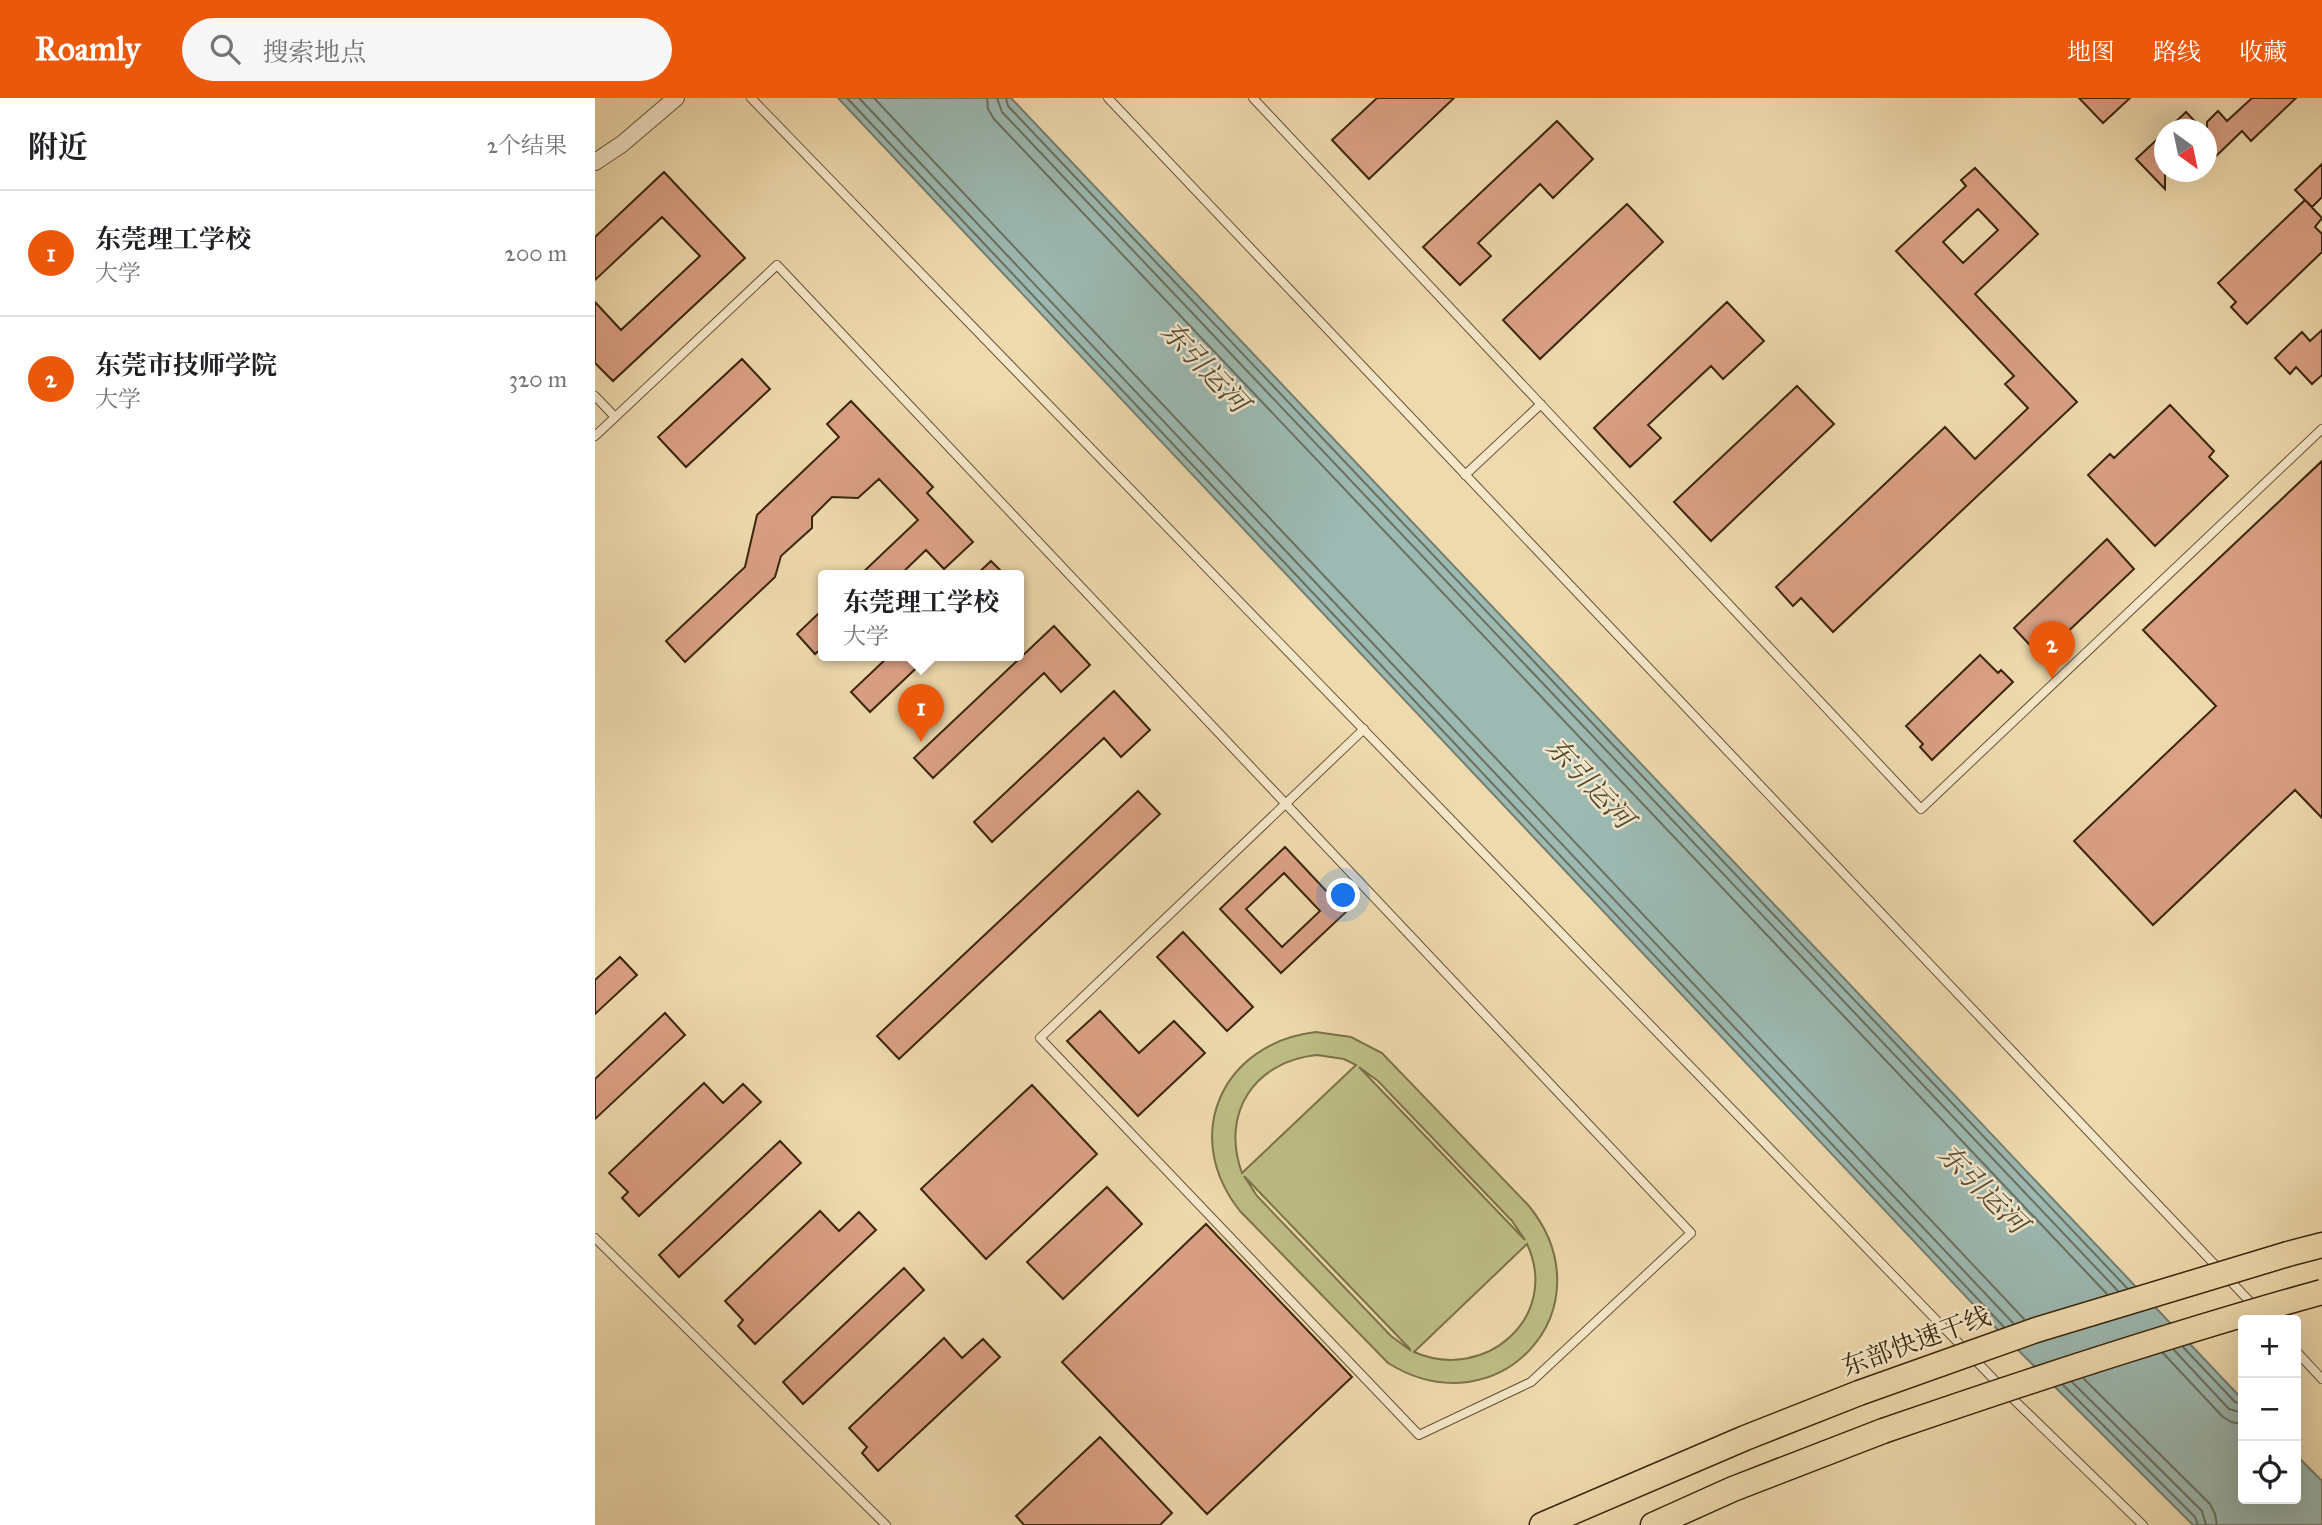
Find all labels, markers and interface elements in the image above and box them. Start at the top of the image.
search box [182,18,672,81]
text: Roamly [35,29,140,69]
icon: search [206,30,244,68]
text: 搜索地点 [262,36,366,68]
text: 地图 [2067,37,2115,67]
text: 路线 [2153,37,2201,67]
text: 收藏 [2239,37,2287,67]
north arrow [2154,119,2217,182]
text: 附近 [28,129,88,165]
text: 2个结果 [487,131,567,159]
text: 东莞理工学校 [95,223,251,255]
text: 1 [46,239,56,267]
text: 200 m [505,239,567,267]
text: 大学 [95,259,141,287]
water label: 东引运河 [1154,314,1259,424]
text: 东莞市技师学院 [95,349,277,381]
text: 2 [45,365,57,393]
text: 320 m [509,365,567,393]
text: 大学 [95,385,141,413]
popup [818,570,1024,661]
text: 东莞理工学校 [843,586,999,618]
pin: 2 [2029,621,2075,679]
text: 大学 [843,622,889,650]
pin: 1 [898,684,944,742]
water label: 东引运河 [1539,730,1644,840]
your location [1326,878,1360,912]
water label: 东引运河 [1931,1137,2039,1245]
street label: 东部快速干线 [1837,1299,1995,1383]
map controls [2238,1315,2301,1504]
button: + [2238,1315,2301,1378]
button: − [2238,1378,2301,1441]
button: locate [2238,1441,2301,1504]

